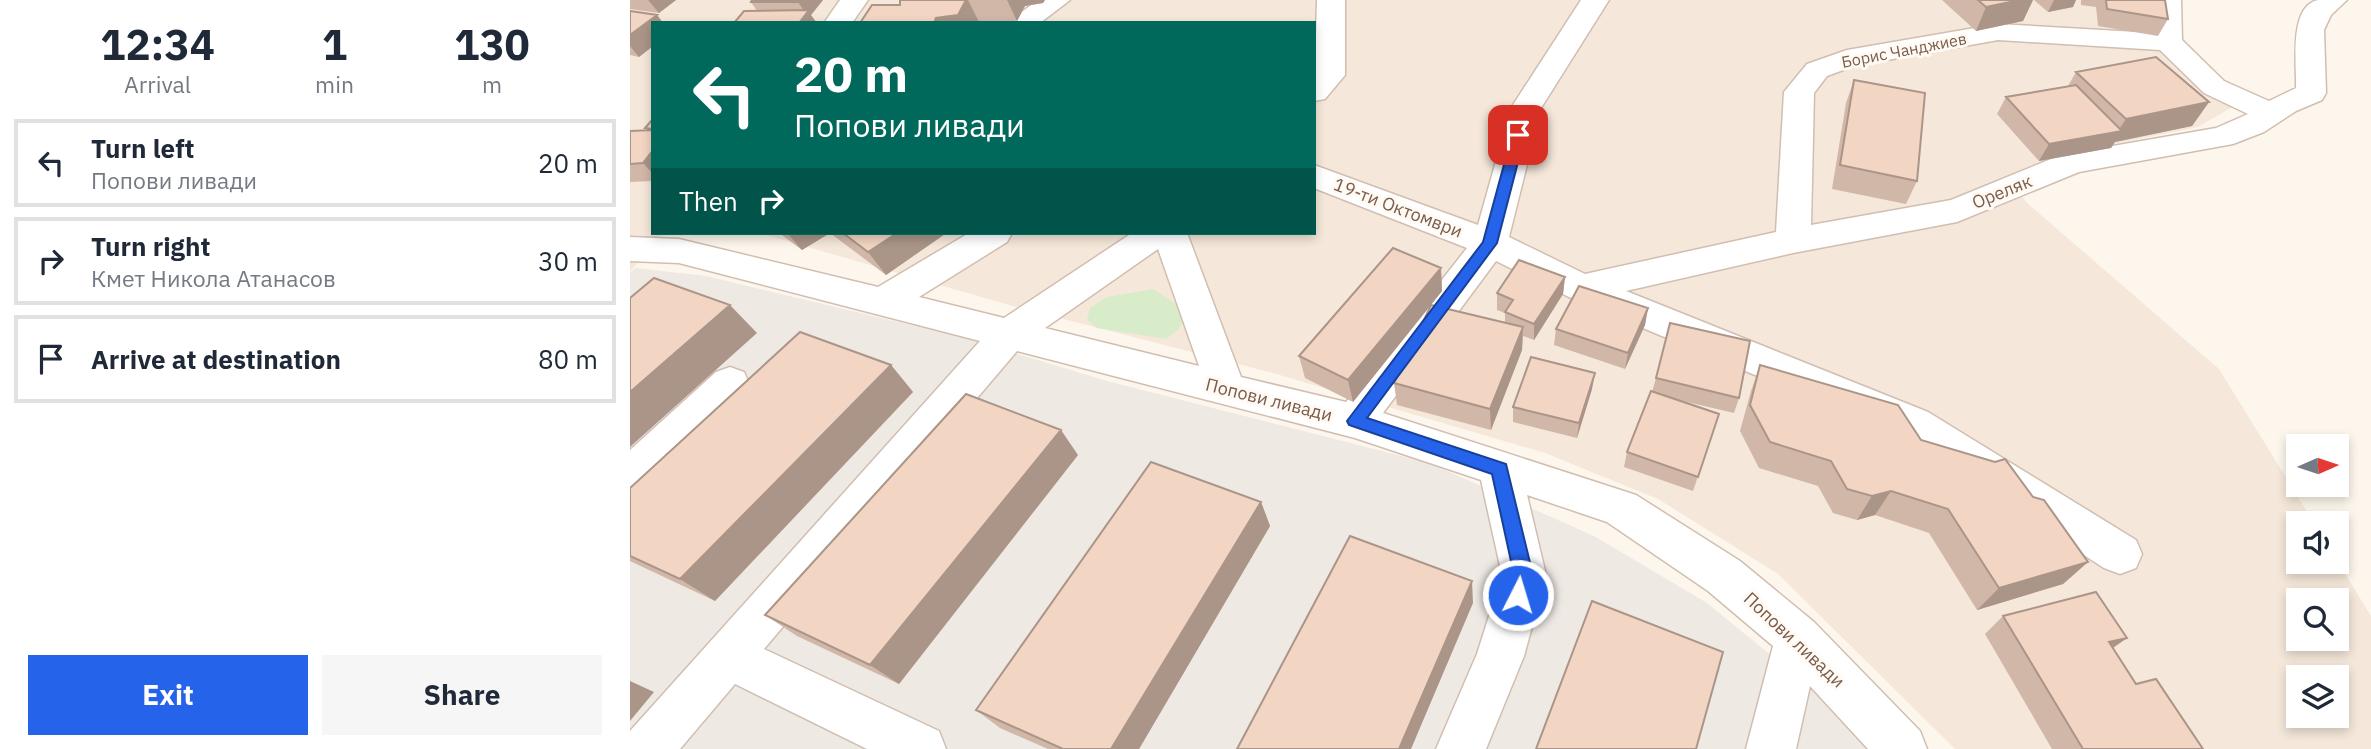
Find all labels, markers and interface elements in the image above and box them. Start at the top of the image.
text: 12:34 [100,17,215,72]
text: 1 [322,17,347,72]
text: 130 [454,17,530,72]
street label: Борис Чанджиев [1840,28,1968,72]
text: 20 m [794,42,908,105]
icon: left [679,49,770,140]
text: Arrival [124,69,191,99]
text: min [315,69,354,99]
text: m [482,69,502,99]
text: Попови ливади [794,104,1025,146]
pin [1488,105,1548,165]
icon: arrive [1499,116,1537,154]
text: Turn left [91,131,194,165]
icon: left [32,144,70,182]
text: 20 m [538,146,598,180]
text: Попови ливади [91,165,257,195]
street label: Ореляк [1968,169,2035,214]
street label: 19-ти Октомври [1331,172,1466,243]
icon: right [752,182,790,220]
text: Then [679,184,738,218]
text: Turn right [91,229,210,263]
icon: right [32,242,70,280]
text: 30 m [538,244,598,278]
text: Кмет Никола Атанасов [91,263,336,293]
icon: arrive [32,340,70,378]
text: Arrive at destination [91,342,341,376]
text: 80 m [538,342,598,376]
street label: Попови ливади [1203,373,1335,426]
north arrow [2286,434,2348,497]
map controls [2286,434,2349,728]
button: sound [2286,511,2349,574]
position arrow [1481,558,1555,632]
street label: Попови ливади [1739,587,1850,692]
button: search [2286,588,2349,651]
button: Exit [28,655,308,735]
button: Share [322,655,602,735]
button: layers [2286,665,2349,728]

